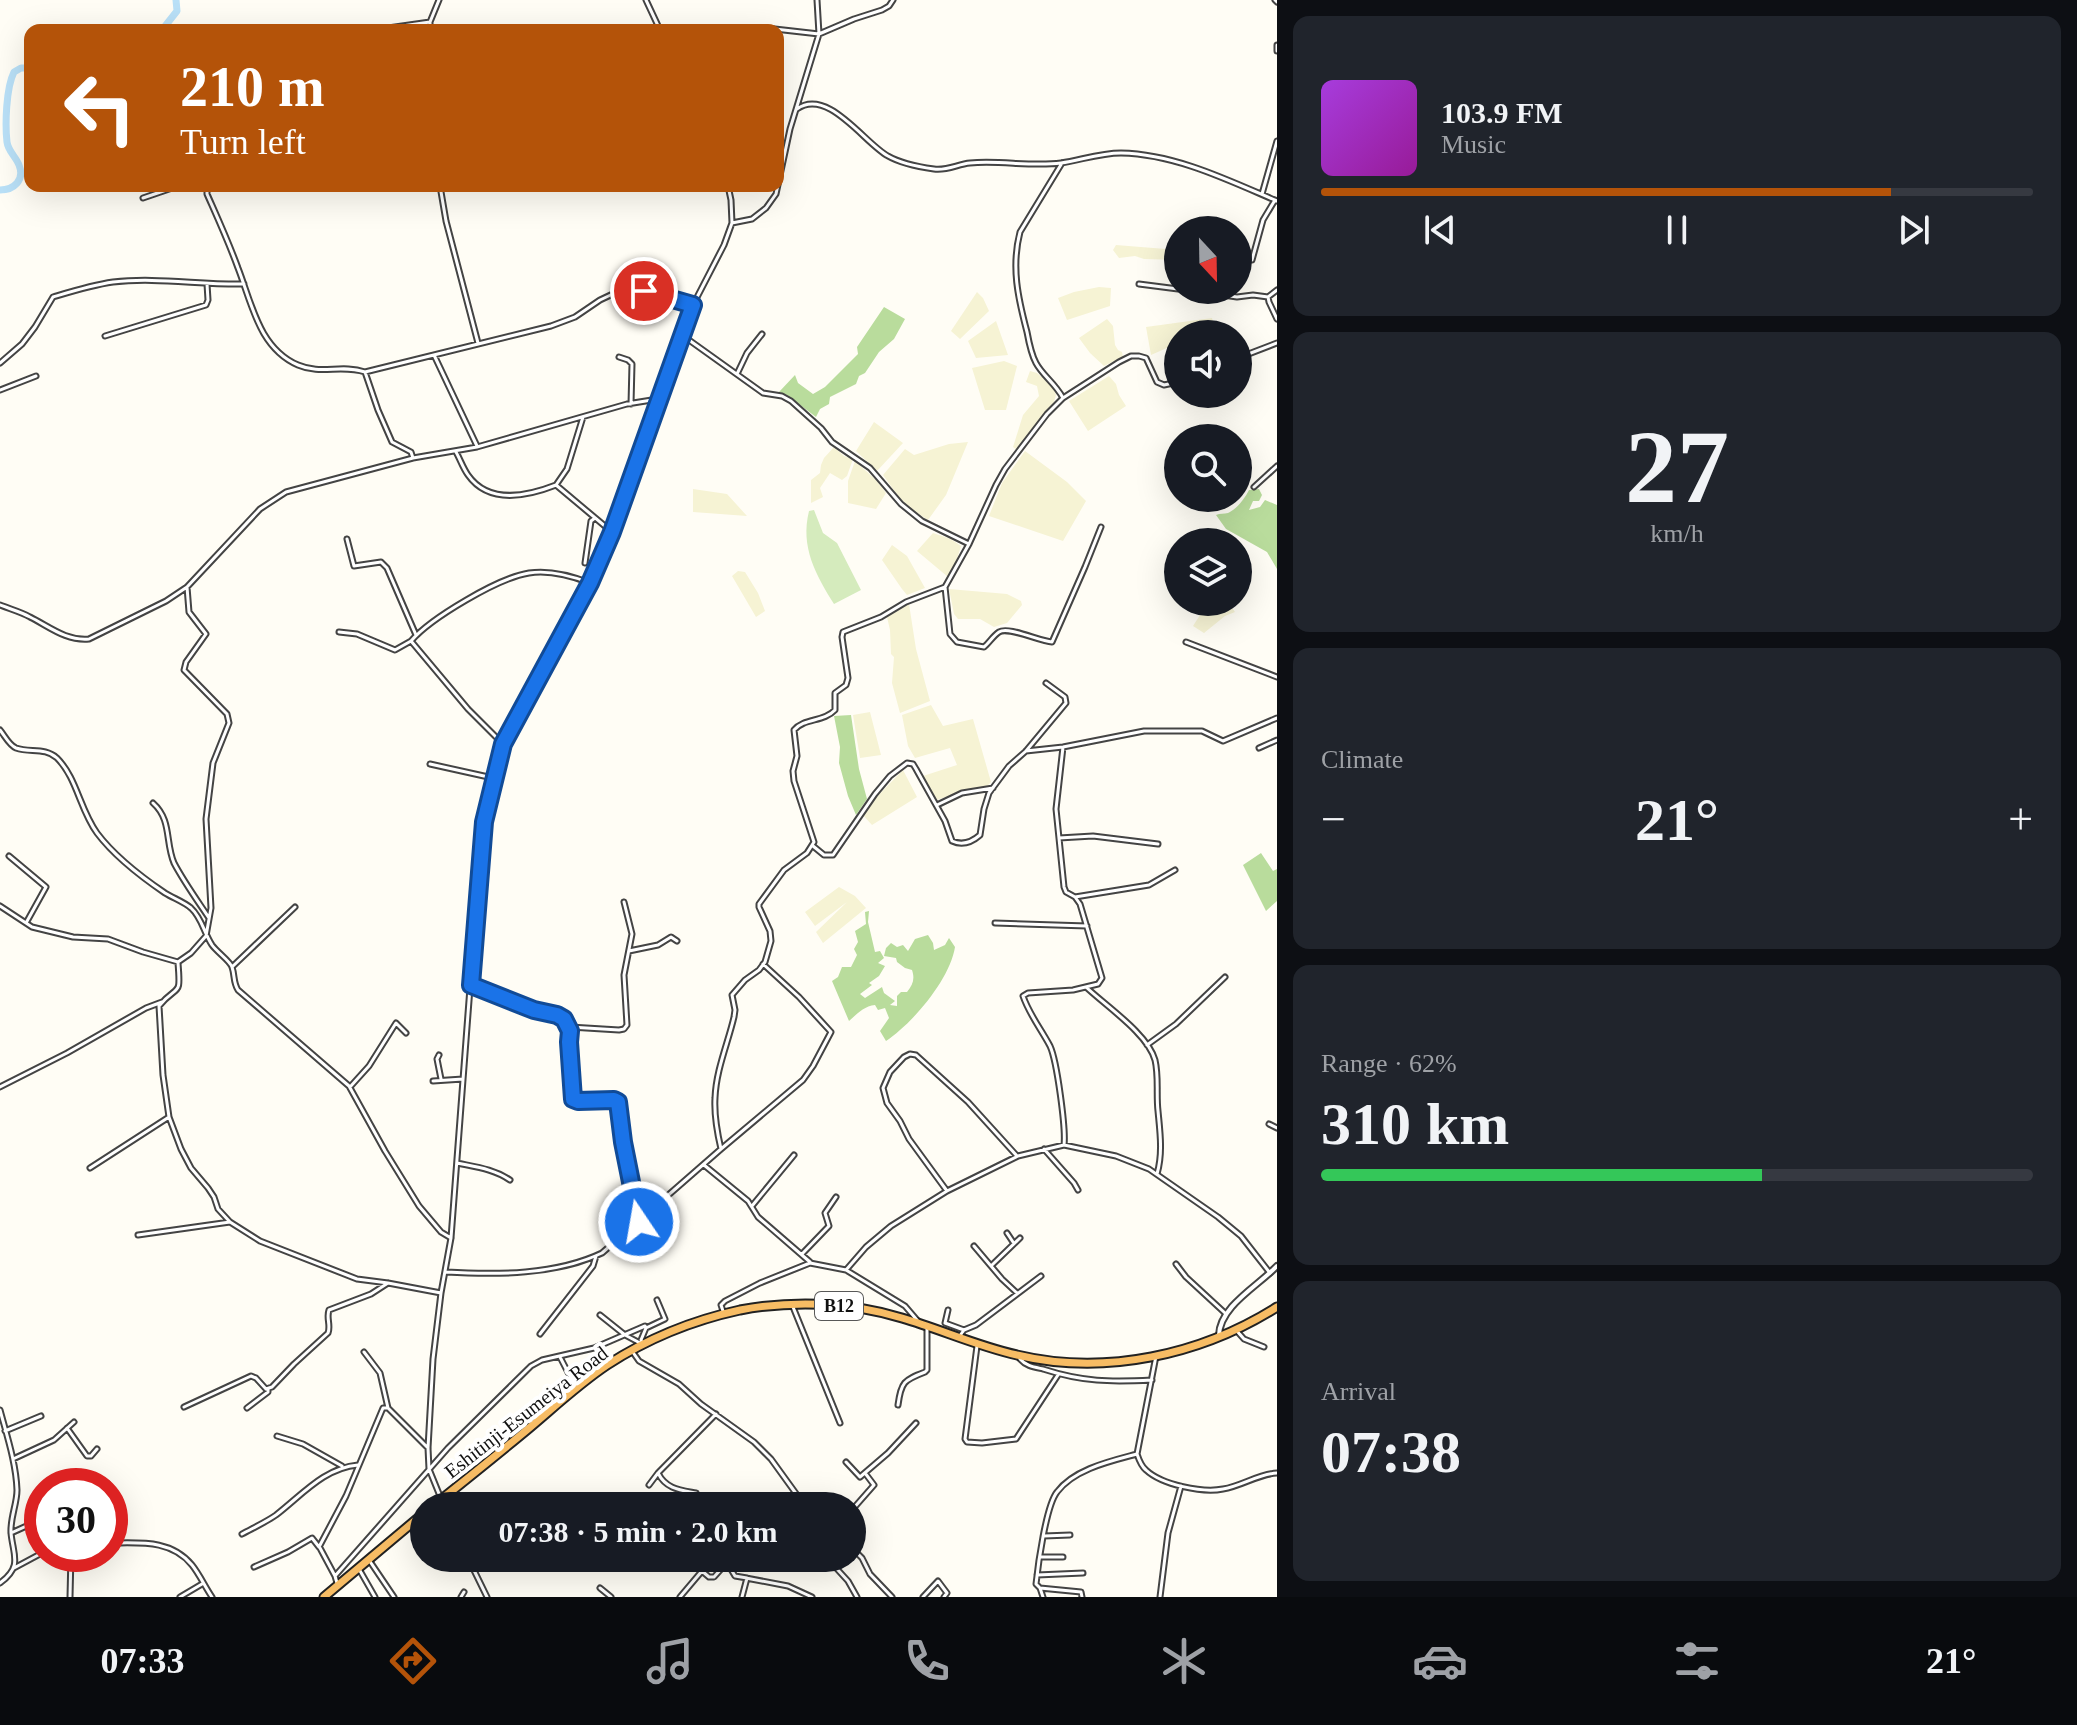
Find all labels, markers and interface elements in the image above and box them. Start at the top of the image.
icon: left [48,56,152,160]
text: 210 m [180,56,325,118]
text: 103.9 FM [1441,96,1563,129]
text: Turn left [180,122,306,162]
text: Music [1441,130,1506,159]
icon: previous [1418,208,1462,252]
icon: pause [1655,208,1699,252]
icon: next [1892,208,1936,252]
north arrow [1164,216,1252,304]
map controls [1164,216,1252,616]
pin [610,257,678,325]
icon: arrive [622,269,666,313]
button: sound [1164,320,1252,408]
text: 27 [1625,409,1729,524]
button: search [1164,424,1252,512]
text: km/h [1650,519,1704,548]
button: layers [1164,528,1252,616]
text: Climate [1321,745,1403,774]
text: 21° [1635,787,1719,853]
text: − [1321,795,1346,844]
text: + [2008,795,2033,844]
text: Range · 62% [1321,1049,1457,1078]
text: 310 km [1321,1091,1509,1157]
position arrow [597,1180,681,1264]
road number: B12 [815,1292,863,1320]
street label: Eshitinji-Esumeiya Road [440,1342,612,1483]
text: Arrival [1321,1377,1396,1406]
text: 07:38 [1321,1419,1461,1485]
speed limit sign: 30 [24,1468,128,1572]
text: 07:38 · 5 min · 2.0 km [498,1515,778,1548]
icon: directions [385,1633,441,1689]
icon: music [642,1633,698,1689]
icon: phone [899,1633,955,1689]
icon: climate [1156,1633,1212,1689]
icon: car [1412,1633,1468,1689]
icon: filters [1669,1633,1725,1689]
text: 07:33 [100,1641,184,1681]
text: 21° [1926,1641,1977,1681]

